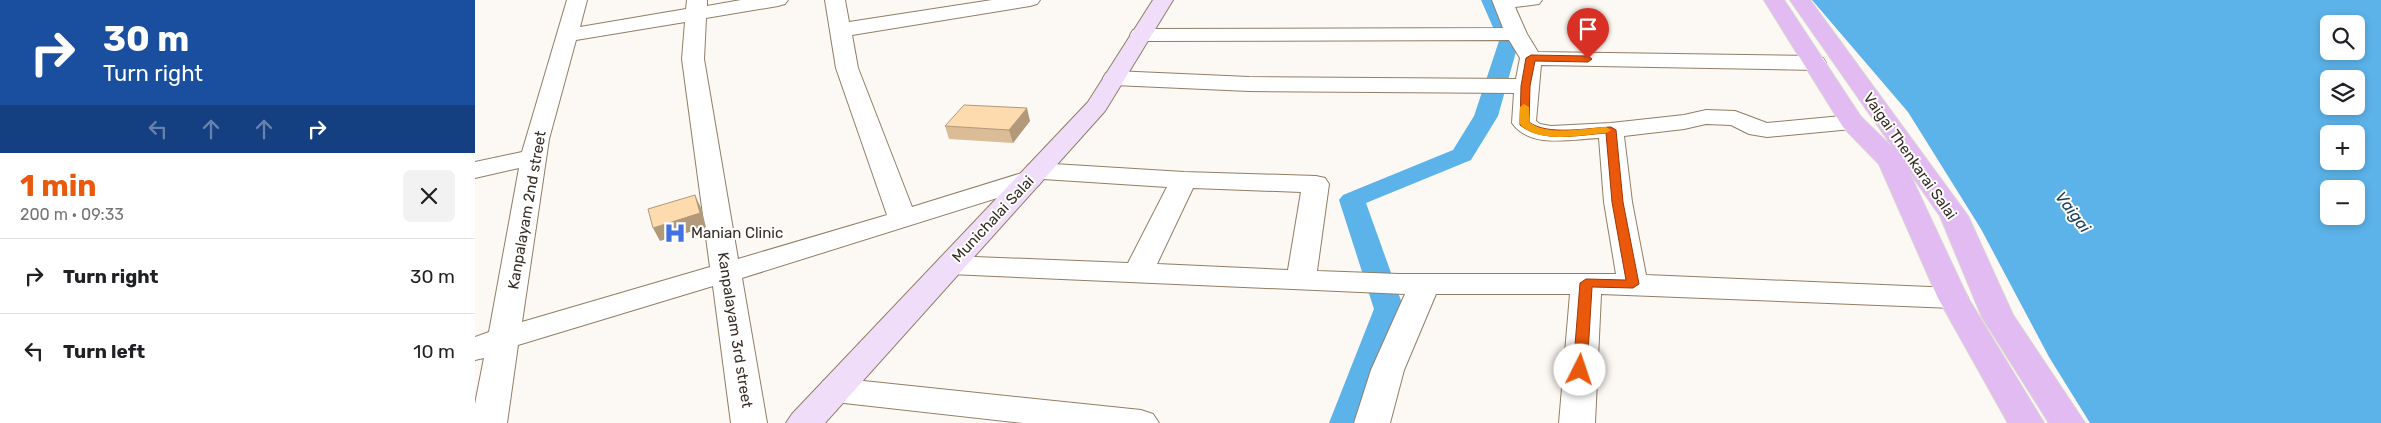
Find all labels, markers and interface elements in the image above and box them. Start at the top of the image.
pin [1567,8,1609,59]
icon: arrive [1574,15,1602,43]
map controls [2320,15,2365,225]
button: search [2320,15,2365,60]
text: 30 m [103,18,189,60]
icon: right [20,20,85,85]
text: Turn right [103,60,203,87]
button: layers [2320,70,2365,115]
street label: Vaigai Thenkarai Salai [1860,89,1960,223]
icon: left [144,115,172,143]
icon: ahead [197,115,225,143]
icon: ahead [250,115,278,143]
icon: right [303,115,331,143]
button: + [2320,125,2365,170]
street label: Kanpalayam 2nd street [504,129,550,291]
text: 1 min [20,168,97,204]
button: close [403,170,455,222]
street label: Munichalai Salai [948,172,1038,266]
button: − [2320,180,2365,225]
water label: Vaigai [2051,188,2095,237]
text: 200 m · 09:33 [20,205,124,224]
hospital icon: Manian Clinic [662,220,688,246]
place label: Manian Clinic [691,224,783,242]
street label: Kanpalayam 3rd street [714,251,756,409]
icon: right [20,262,48,290]
text: Turn right [63,265,158,288]
text: 30 m [410,265,455,288]
icon: left [20,337,48,365]
text: Turn left [63,340,145,363]
text: 10 m [413,340,455,363]
position arrow [1553,343,1605,395]

